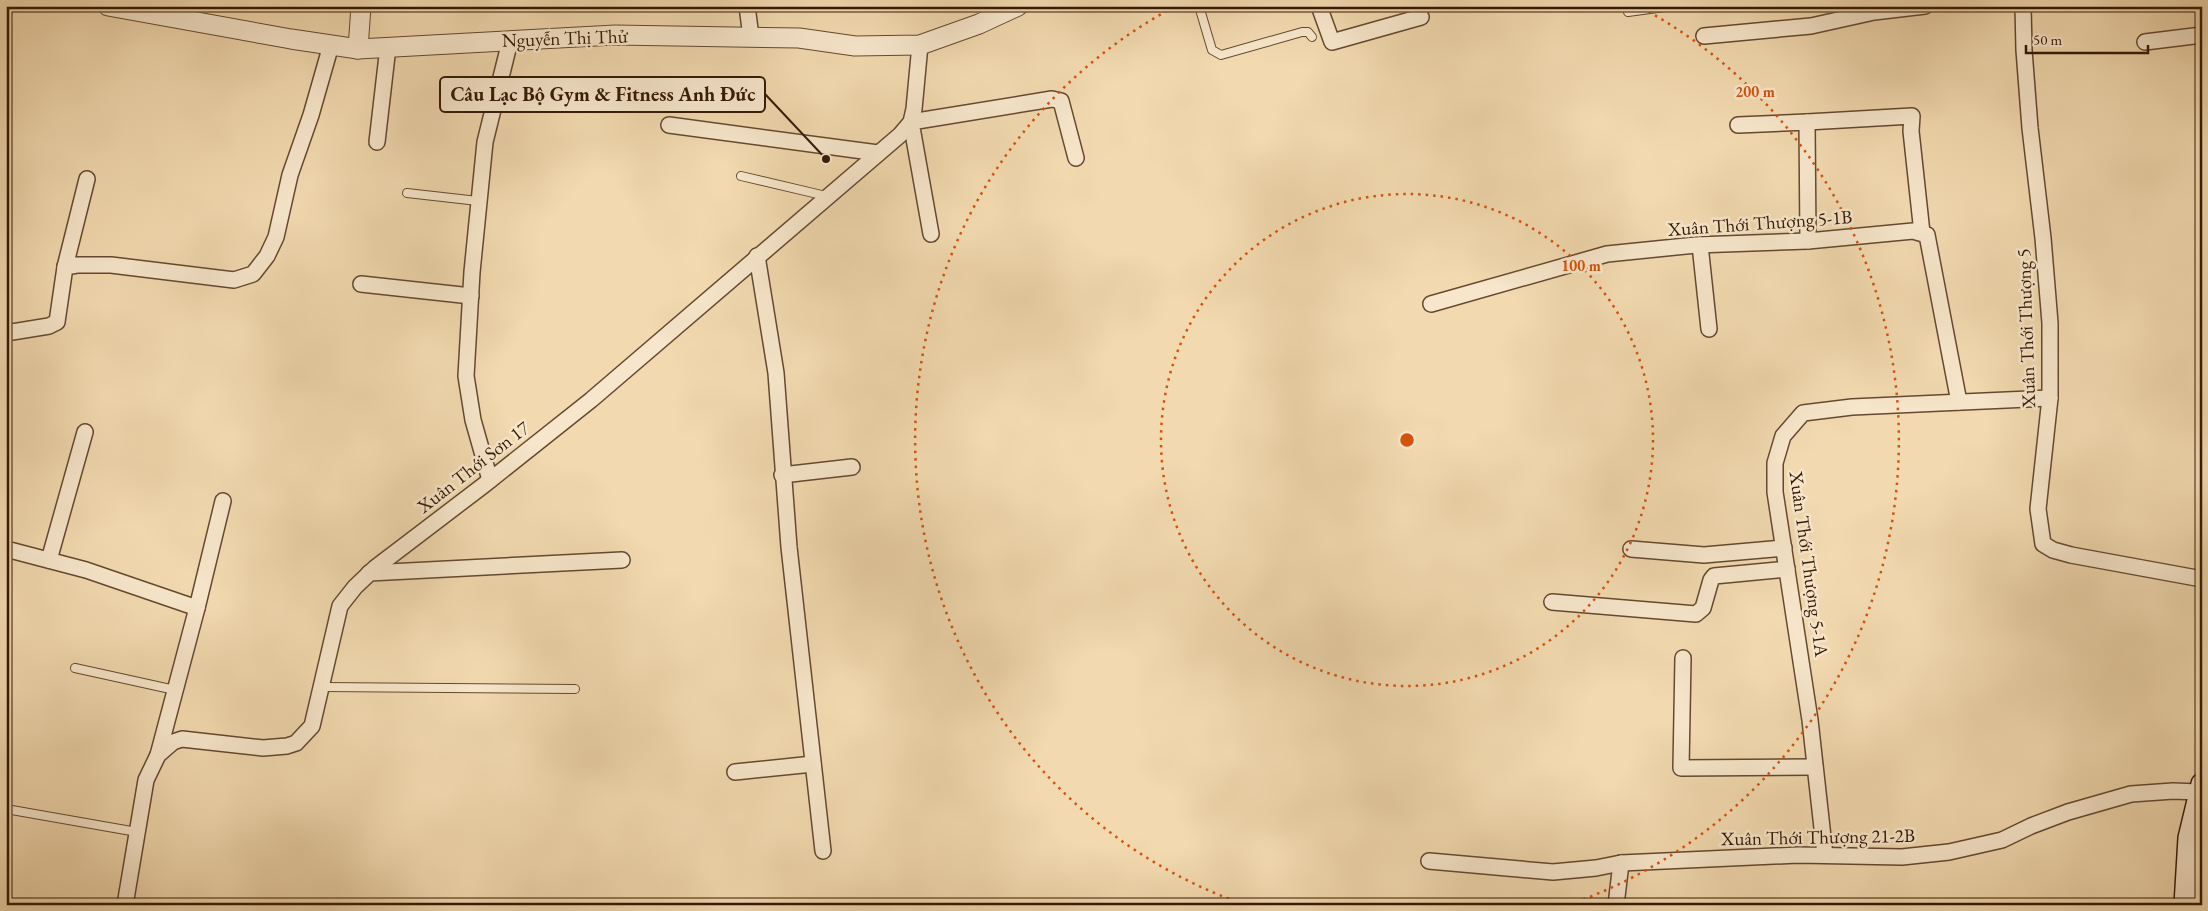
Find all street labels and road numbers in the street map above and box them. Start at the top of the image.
street label: Nguyễn Thị Thử [501,23,629,53]
street label: Xuân Thới Thượng 5-1B [1666,204,1853,242]
street label: Xuân Thới Thượng 5 [2011,248,2041,409]
street label: Xuân Thới Sơn 17 [411,415,535,519]
street label: Xuân Thới Thượng 5-1A [1783,469,1835,659]
street label: Xuân Thới Thượng 21-2B [1720,823,1915,851]

